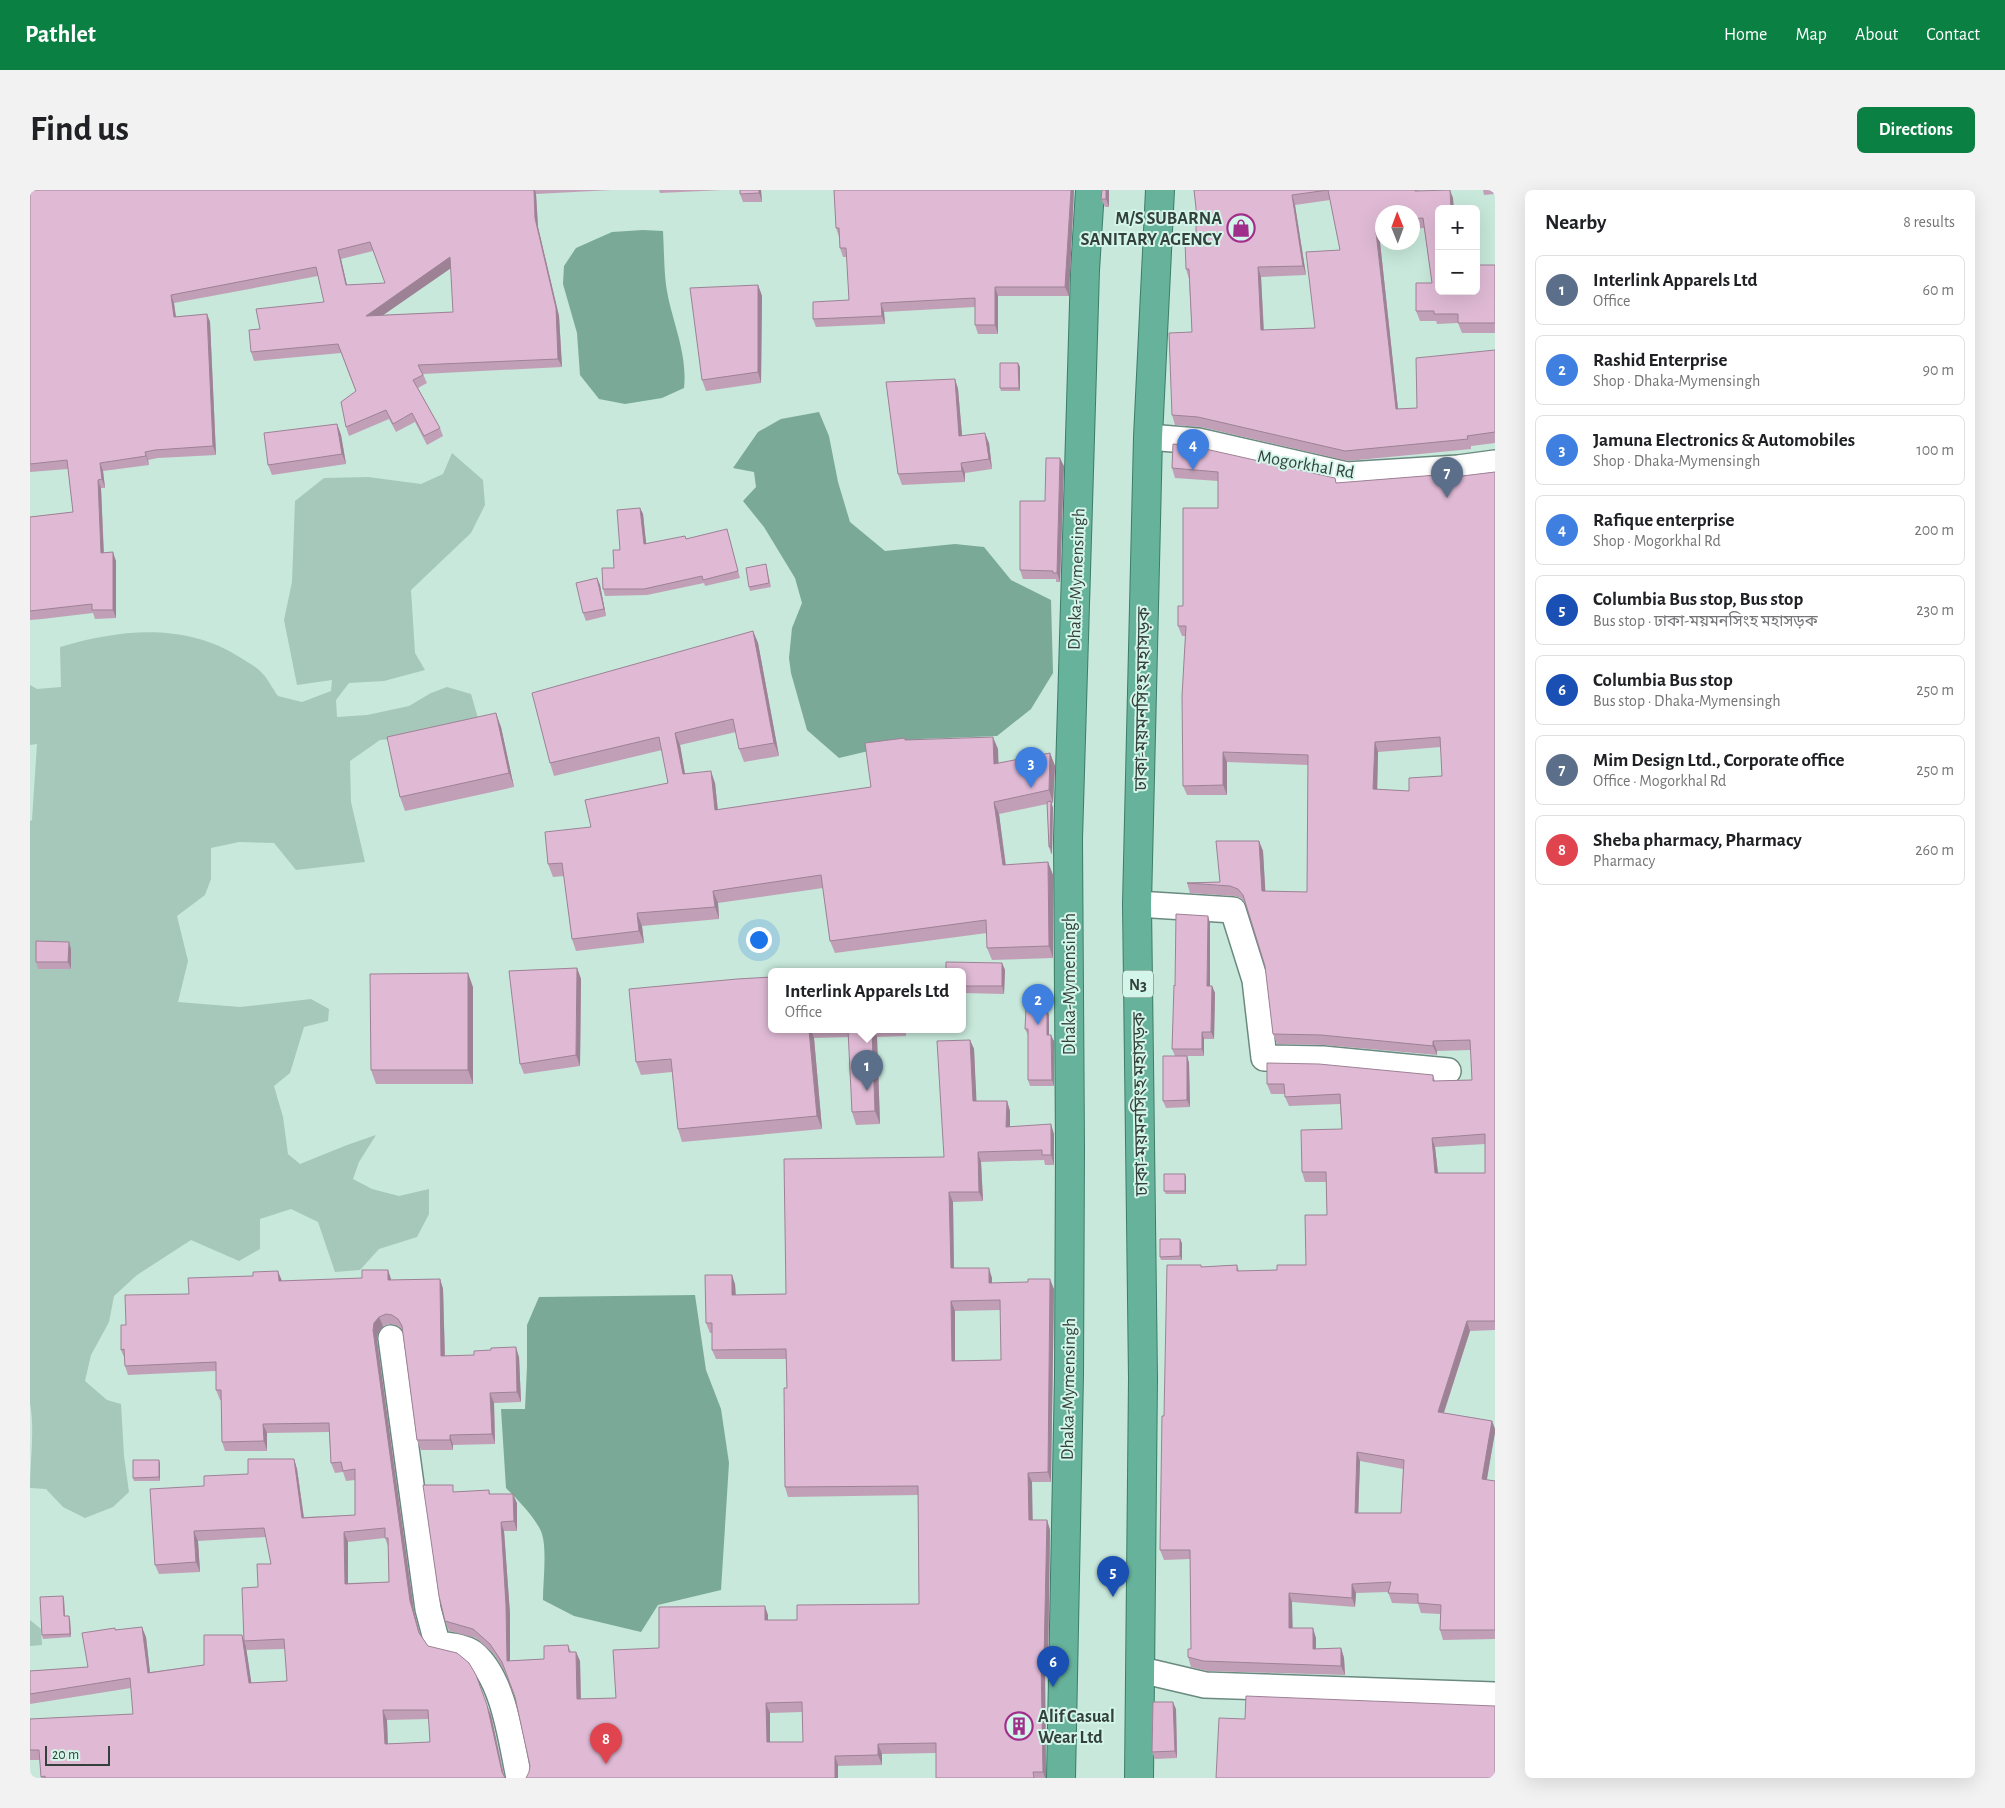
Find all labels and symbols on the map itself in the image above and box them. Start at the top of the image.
north arrow [1375,205,1420,250]
place label: M/S SUBARNA SANITARY AGENCY [1081,210,1223,249]
shop icon: M/S SUBARNA SANITARY AGENCY [1226,213,1256,243]
pin: 4 [1177,429,1209,470]
street label: Mogorkhal Rd [1256,448,1356,482]
pin: 7 [1431,457,1463,498]
street label: Dhaka-Mymensingh [1066,508,1088,651]
street label: ঢাকা-ময়মনসিংহ মহাসড়ক [1130,606,1154,792]
pin: 3 [1015,747,1047,788]
street label: Dhaka-Mymensingh [1061,913,1079,1055]
your location [746,927,772,953]
road number: N3 [1123,971,1153,998]
pin: 2 [1022,984,1054,1025]
street label: ঢাকা-ময়মনসিংহ মহাসড়ক [1128,1011,1152,1197]
pin: 1 [851,1050,883,1091]
street label: Dhaka-Mymensingh [1059,1318,1079,1460]
pin: 5 [1097,1556,1129,1597]
pin: 6 [1037,1646,1069,1687]
place label: Alif Casual Wear Ltd [1038,1708,1115,1747]
building icon: Alif Casual Wear Ltd [1004,1711,1034,1741]
pin: 8 [590,1723,622,1764]
scale bar [45,1743,110,1766]

